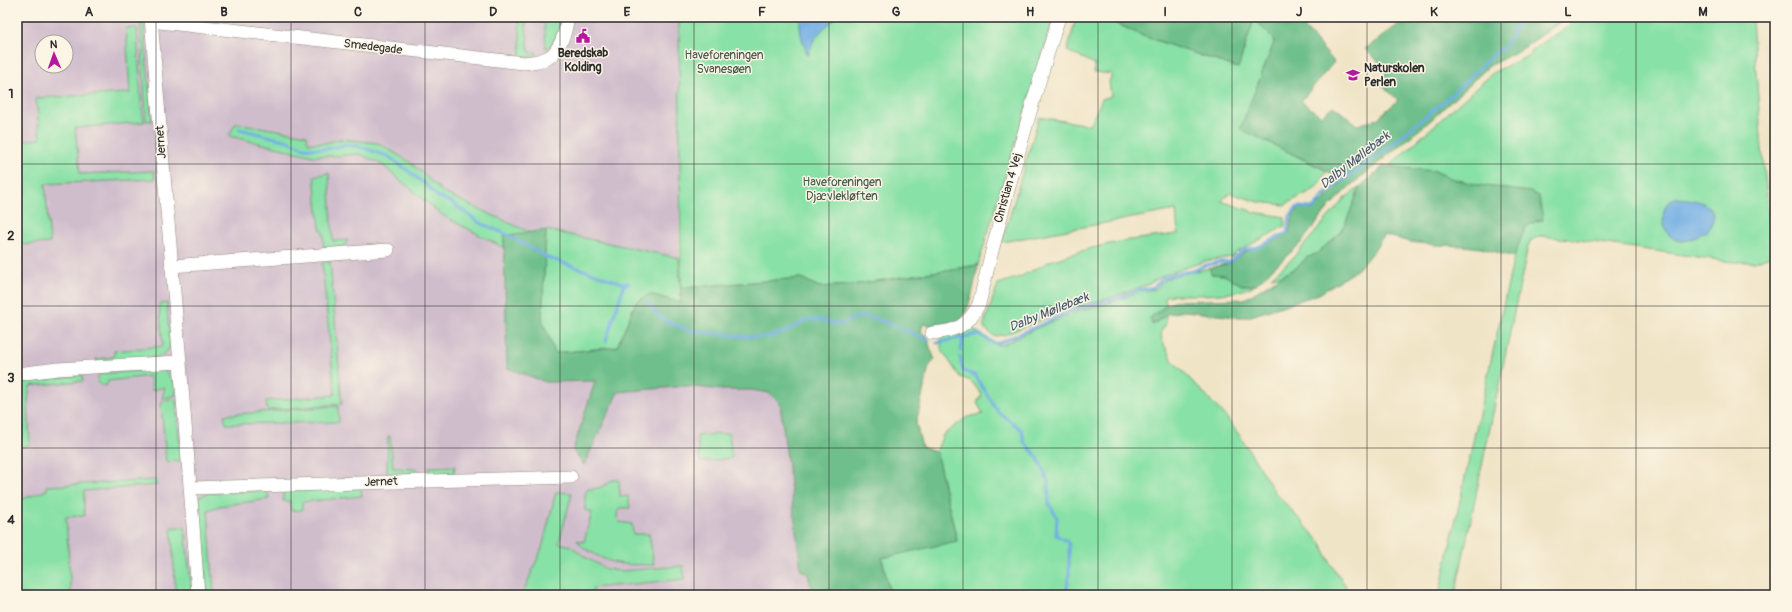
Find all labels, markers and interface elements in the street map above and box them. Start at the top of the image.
text: A [85,4,94,20]
text: B [220,4,228,20]
text: C [354,4,362,20]
text: D [489,4,497,20]
text: E [624,4,631,20]
text: F [758,4,766,20]
text: G [892,4,901,20]
text: H [1026,4,1034,20]
text: I [1163,4,1167,20]
text: J [1296,4,1302,20]
text: K [1430,4,1438,20]
text: L [1564,4,1572,20]
text: M [1698,4,1708,20]
public building icon: Beredskab Kolding [575,28,591,44]
north arrow [34,34,74,74]
street label: Smedegade [343,36,403,58]
text: N [50,38,58,51]
place label: Beredskab Kolding [558,46,608,75]
park label: Haveforeningen Svanesøen [685,48,764,77]
place label: Naturskolen Perlen [1364,61,1425,90]
school or university icon: Naturskolen Perlen [1345,67,1361,83]
text: 1 [8,86,14,102]
street label: Jernet [152,125,170,159]
water label: Dalby Møllebæk [1317,127,1394,192]
street label: Christian 4 Vej [991,151,1025,225]
park label: Haveforeningen Djævlekløften [803,175,882,204]
text: 2 [7,228,15,244]
water label: Dalby Møllebæk [1007,288,1093,335]
text: 3 [7,370,15,386]
street label: Jernet [364,474,398,490]
text: 4 [7,512,15,528]

